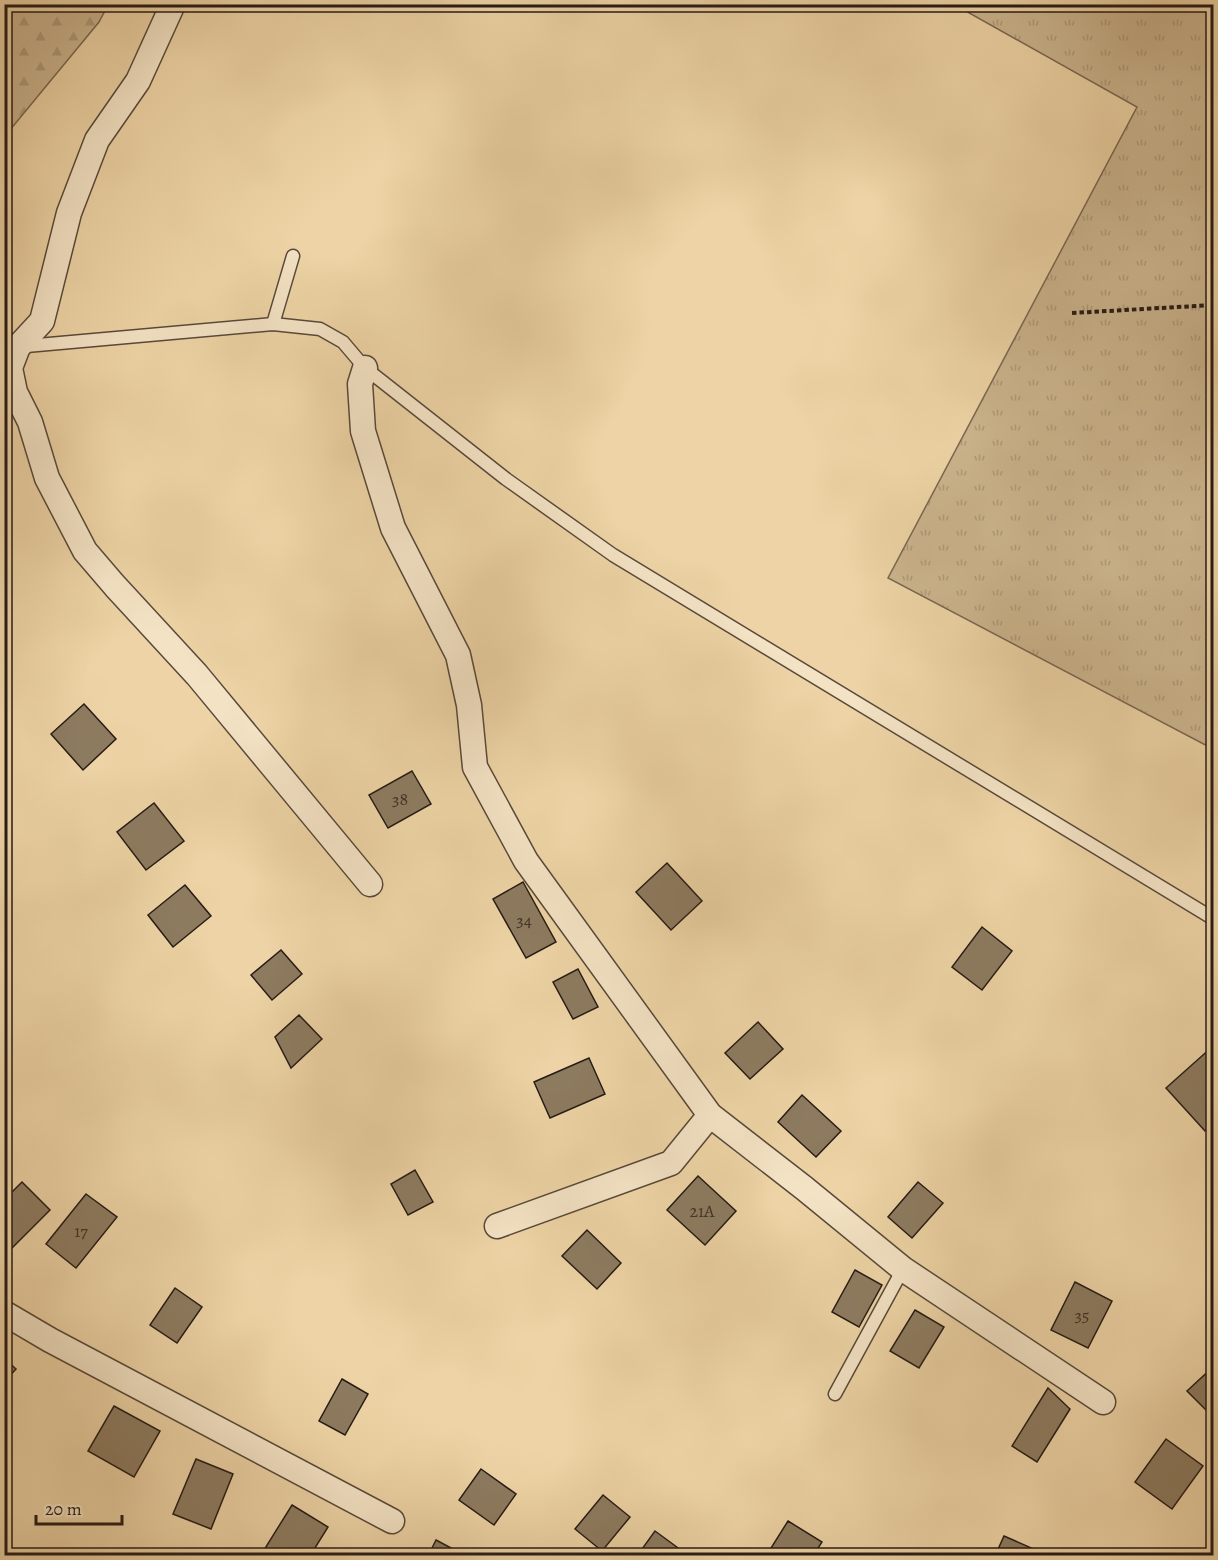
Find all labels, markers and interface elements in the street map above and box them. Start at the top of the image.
house number: 38 [392,787,408,811]
house number: 34 [516,908,532,932]
house number: 21А [689,1199,715,1223]
house number: 17 [74,1219,88,1243]
house number: 35 [1074,1303,1090,1327]
scale bar [36,1488,122,1526]
text: 20 m [45,1497,82,1521]

